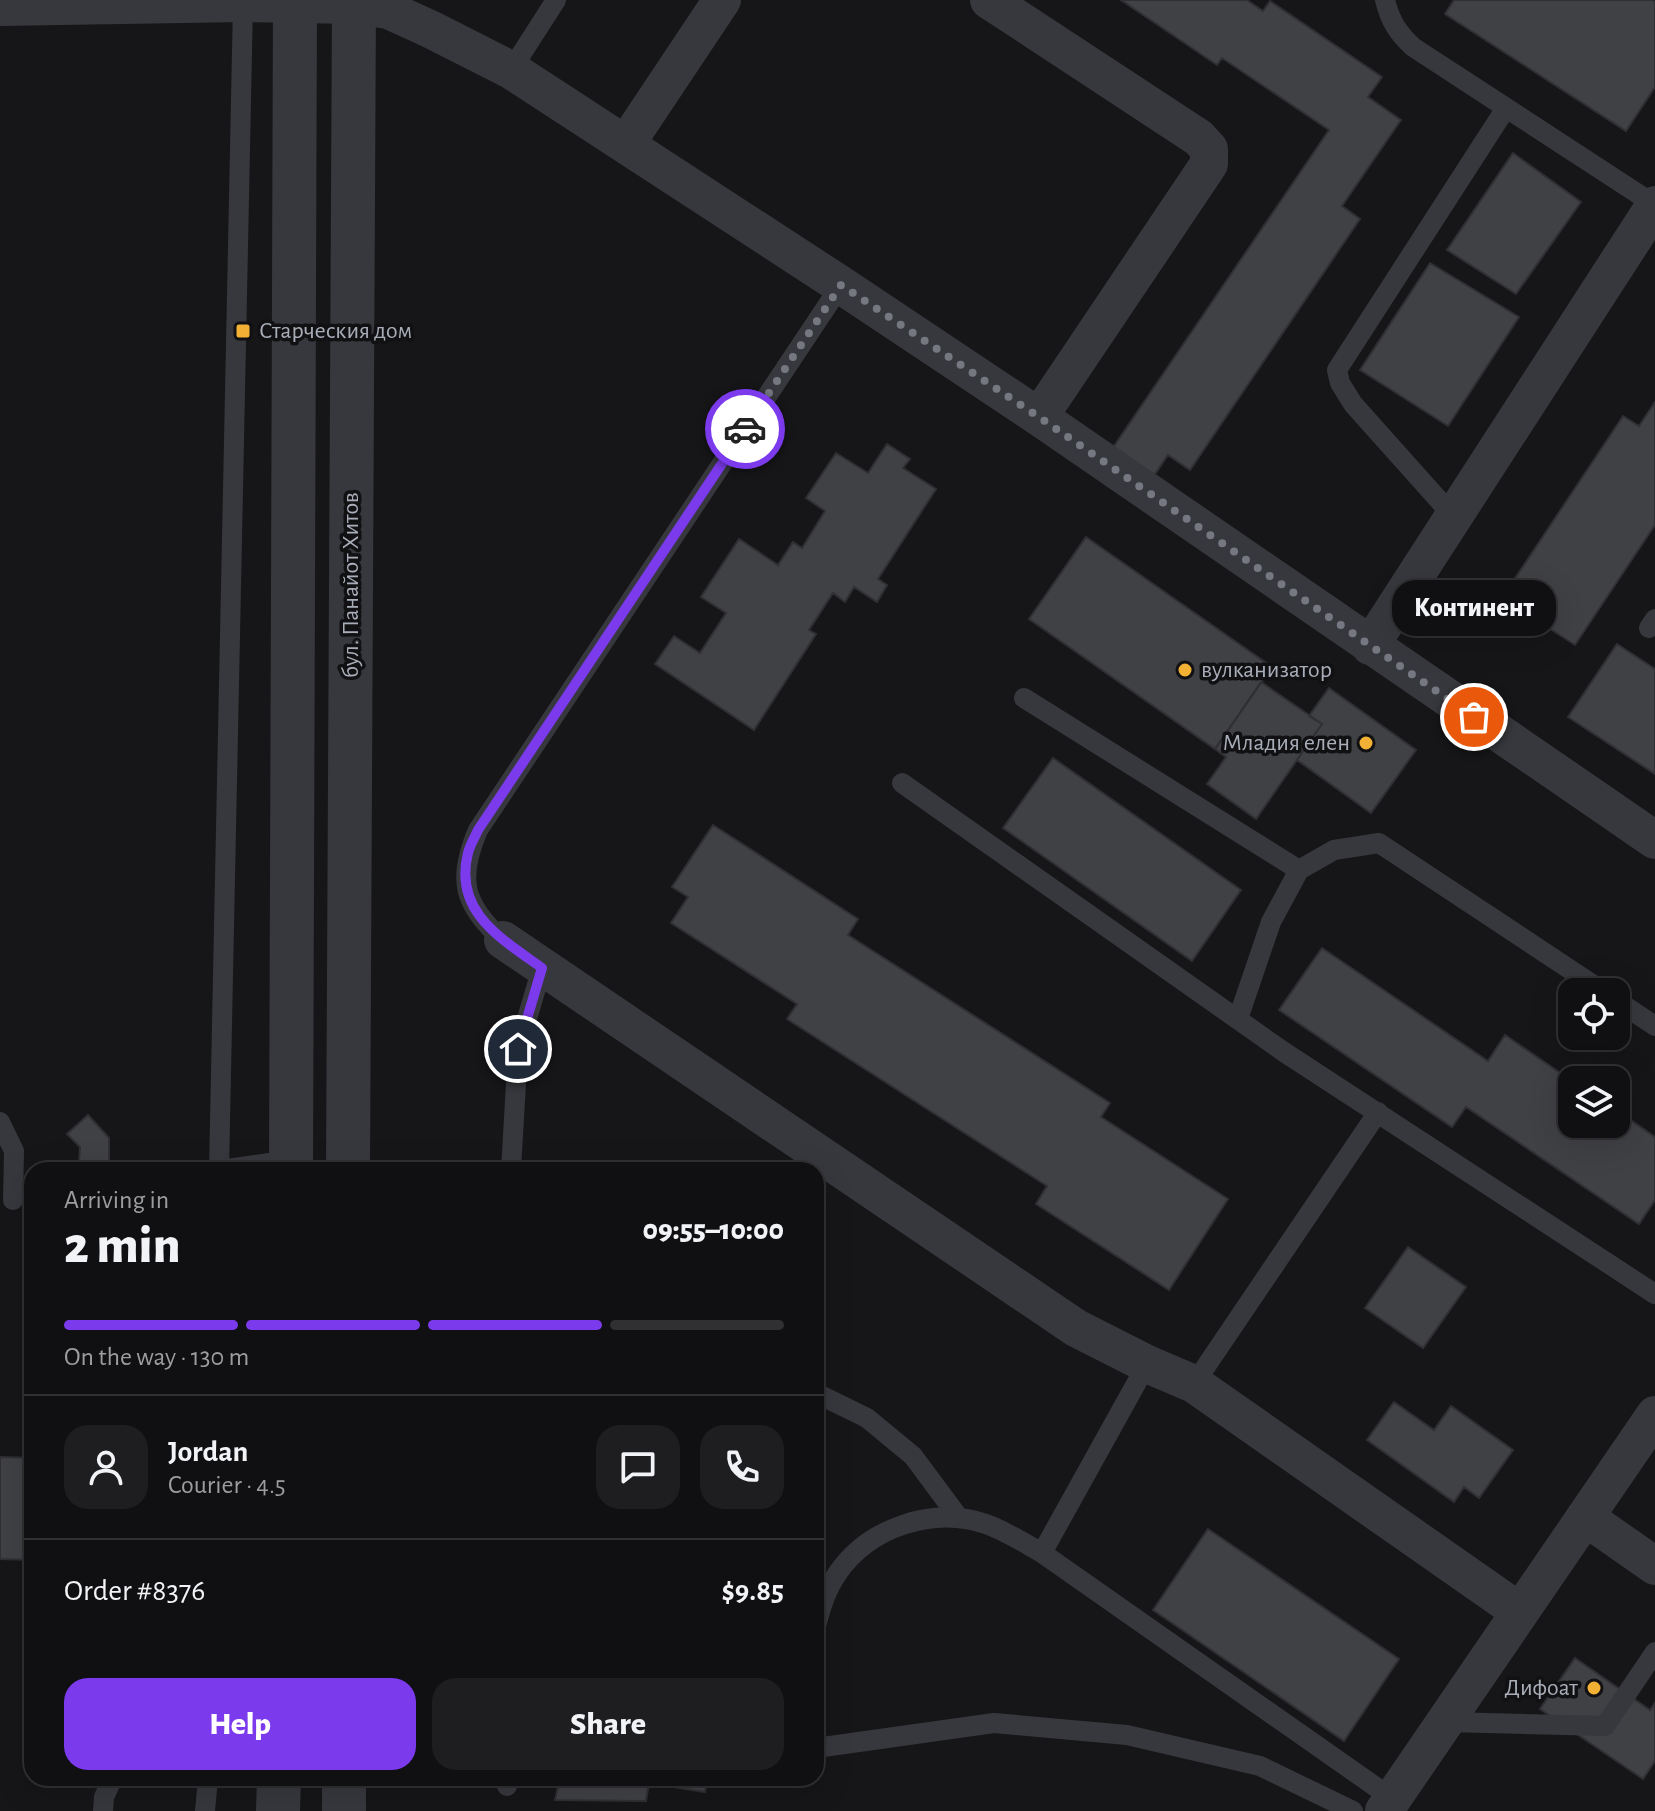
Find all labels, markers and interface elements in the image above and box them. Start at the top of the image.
place label: Старческия дом [259,319,412,343]
marker: Старческия дом [234,322,252,340]
courier [705,389,785,469]
icon: car [723,407,767,451]
street label: бул. Панайот Хитов [339,492,363,678]
callout: Континент [1392,581,1556,637]
text: Континент [1414,595,1534,621]
place label: вулканизатор [1201,658,1332,682]
marker: вулканизатор [1176,661,1194,679]
pin [1440,683,1508,751]
icon: bag [1452,695,1496,739]
place label: Младия елен [1223,731,1350,755]
marker: Младия елен [1357,734,1375,752]
map controls [1558,978,1630,1138]
button: locate [1558,978,1630,1050]
pin [484,1015,552,1083]
icon: home [496,1027,540,1071]
button: layers [1558,1066,1630,1138]
text: Arriving in [64,1187,169,1213]
text: 09:55–10:00 [643,1215,784,1245]
text: 2 min [64,1220,180,1272]
text: On the way · 130 m [64,1344,249,1370]
button: person [64,1425,148,1509]
button: chat [596,1425,680,1509]
button: phone [700,1425,784,1509]
text: Jordan [168,1437,248,1467]
text: Courier · 4.5 [168,1472,286,1498]
text: Order #8376 [64,1576,205,1606]
text: $9.85 [721,1576,784,1606]
place label: Дифоат [1505,1676,1578,1700]
button: Help [64,1678,416,1770]
button: Share [432,1678,784,1770]
marker: Дифоат [1585,1679,1603,1697]

